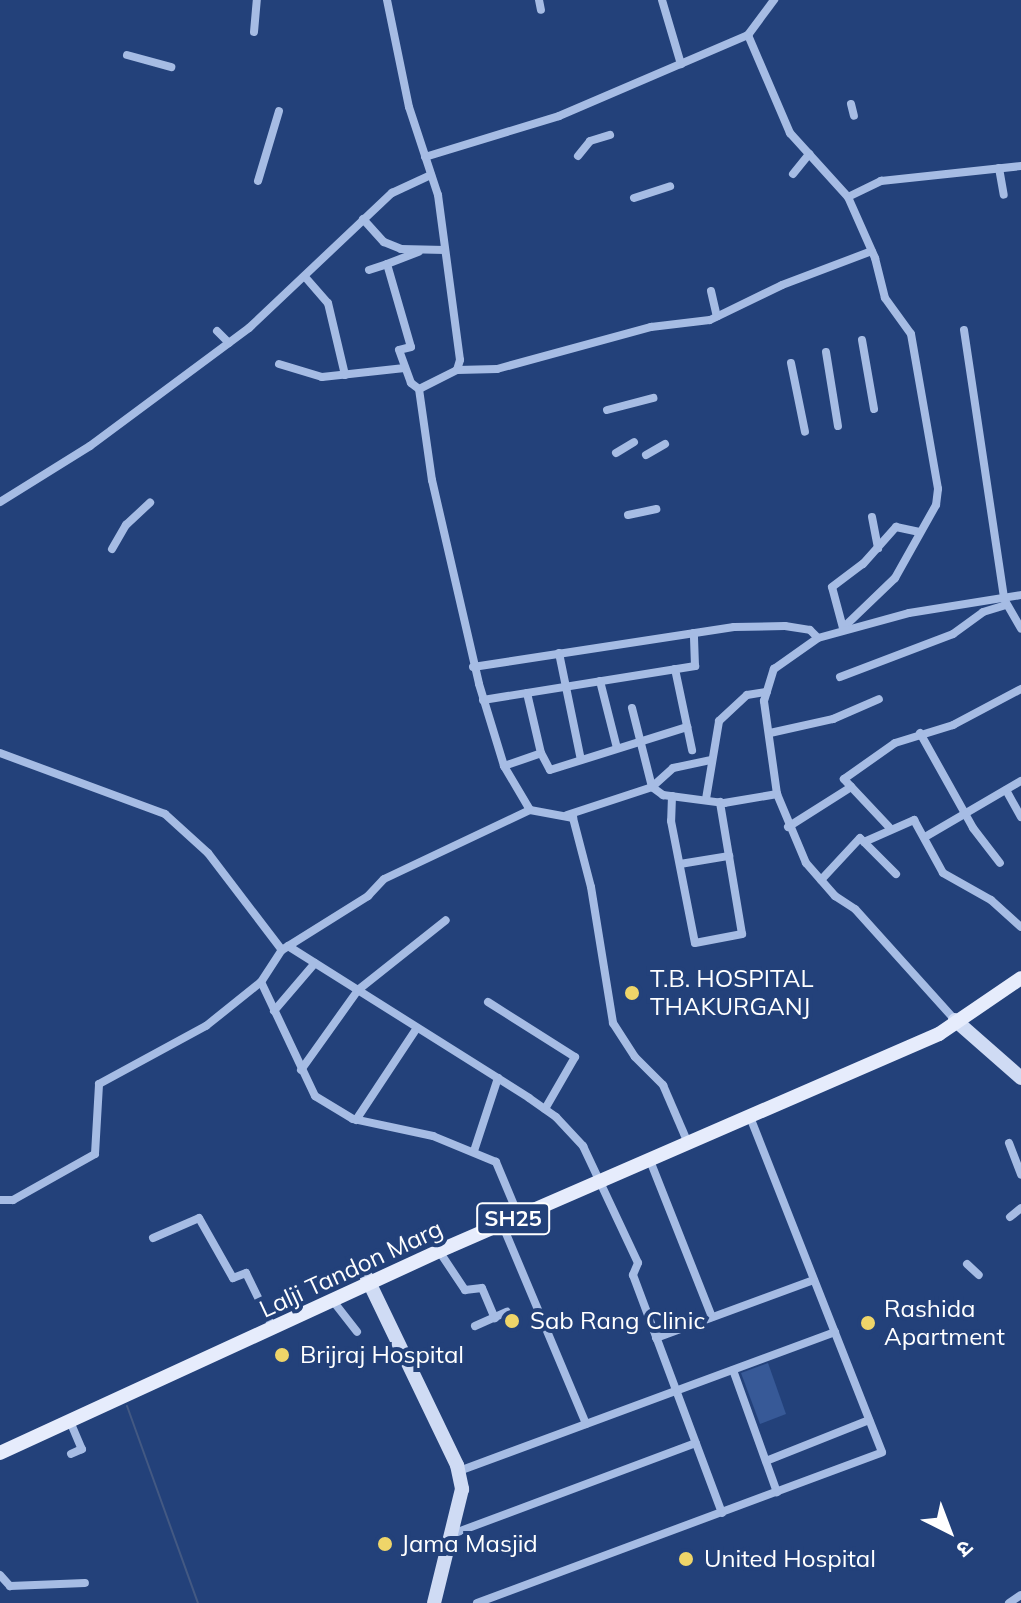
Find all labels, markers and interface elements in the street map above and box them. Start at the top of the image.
place label: T.B. HOSPITAL THAKURGANJ [650,965,813,1021]
marker: T.B. HOSPITAL THAKURGANJ [621,982,643,1004]
road number: SH25 [475,1201,551,1237]
street label: Lalji Tandon Marg [255,1214,447,1324]
place label: Rashida Apartment [884,1295,1005,1351]
place label: Sab Rang Clinic [530,1307,705,1335]
marker: Sab Rang Clinic [501,1310,523,1332]
marker: Rashida Apartment [859,1314,877,1332]
place label: Brijraj Hospital [300,1341,464,1369]
marker: Brijraj Hospital [271,1344,293,1366]
north arrow [909,1491,989,1571]
place label: Jama Masjid [401,1530,538,1558]
text: उ [951,1534,979,1564]
marker: Jama Masjid [376,1535,394,1553]
place label: United Hospital [704,1545,876,1573]
marker: United Hospital [675,1548,697,1570]

